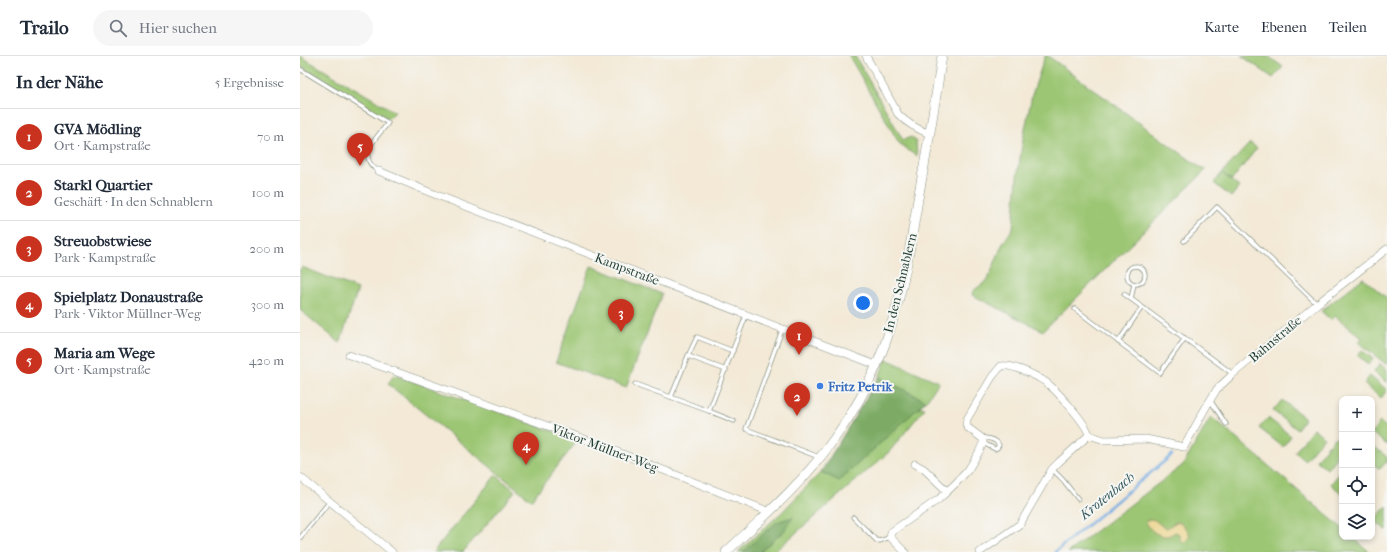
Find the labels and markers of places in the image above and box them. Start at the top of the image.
pin: 5 [347,133,373,166]
pin: 3 [608,299,634,332]
pin: 1 [786,322,812,355]
place label: Fritz Petrik [827,379,893,394]
marker: Fritz Petrik [815,381,825,391]
pin: 2 [784,383,810,416]
pin: 4 [513,432,539,465]

